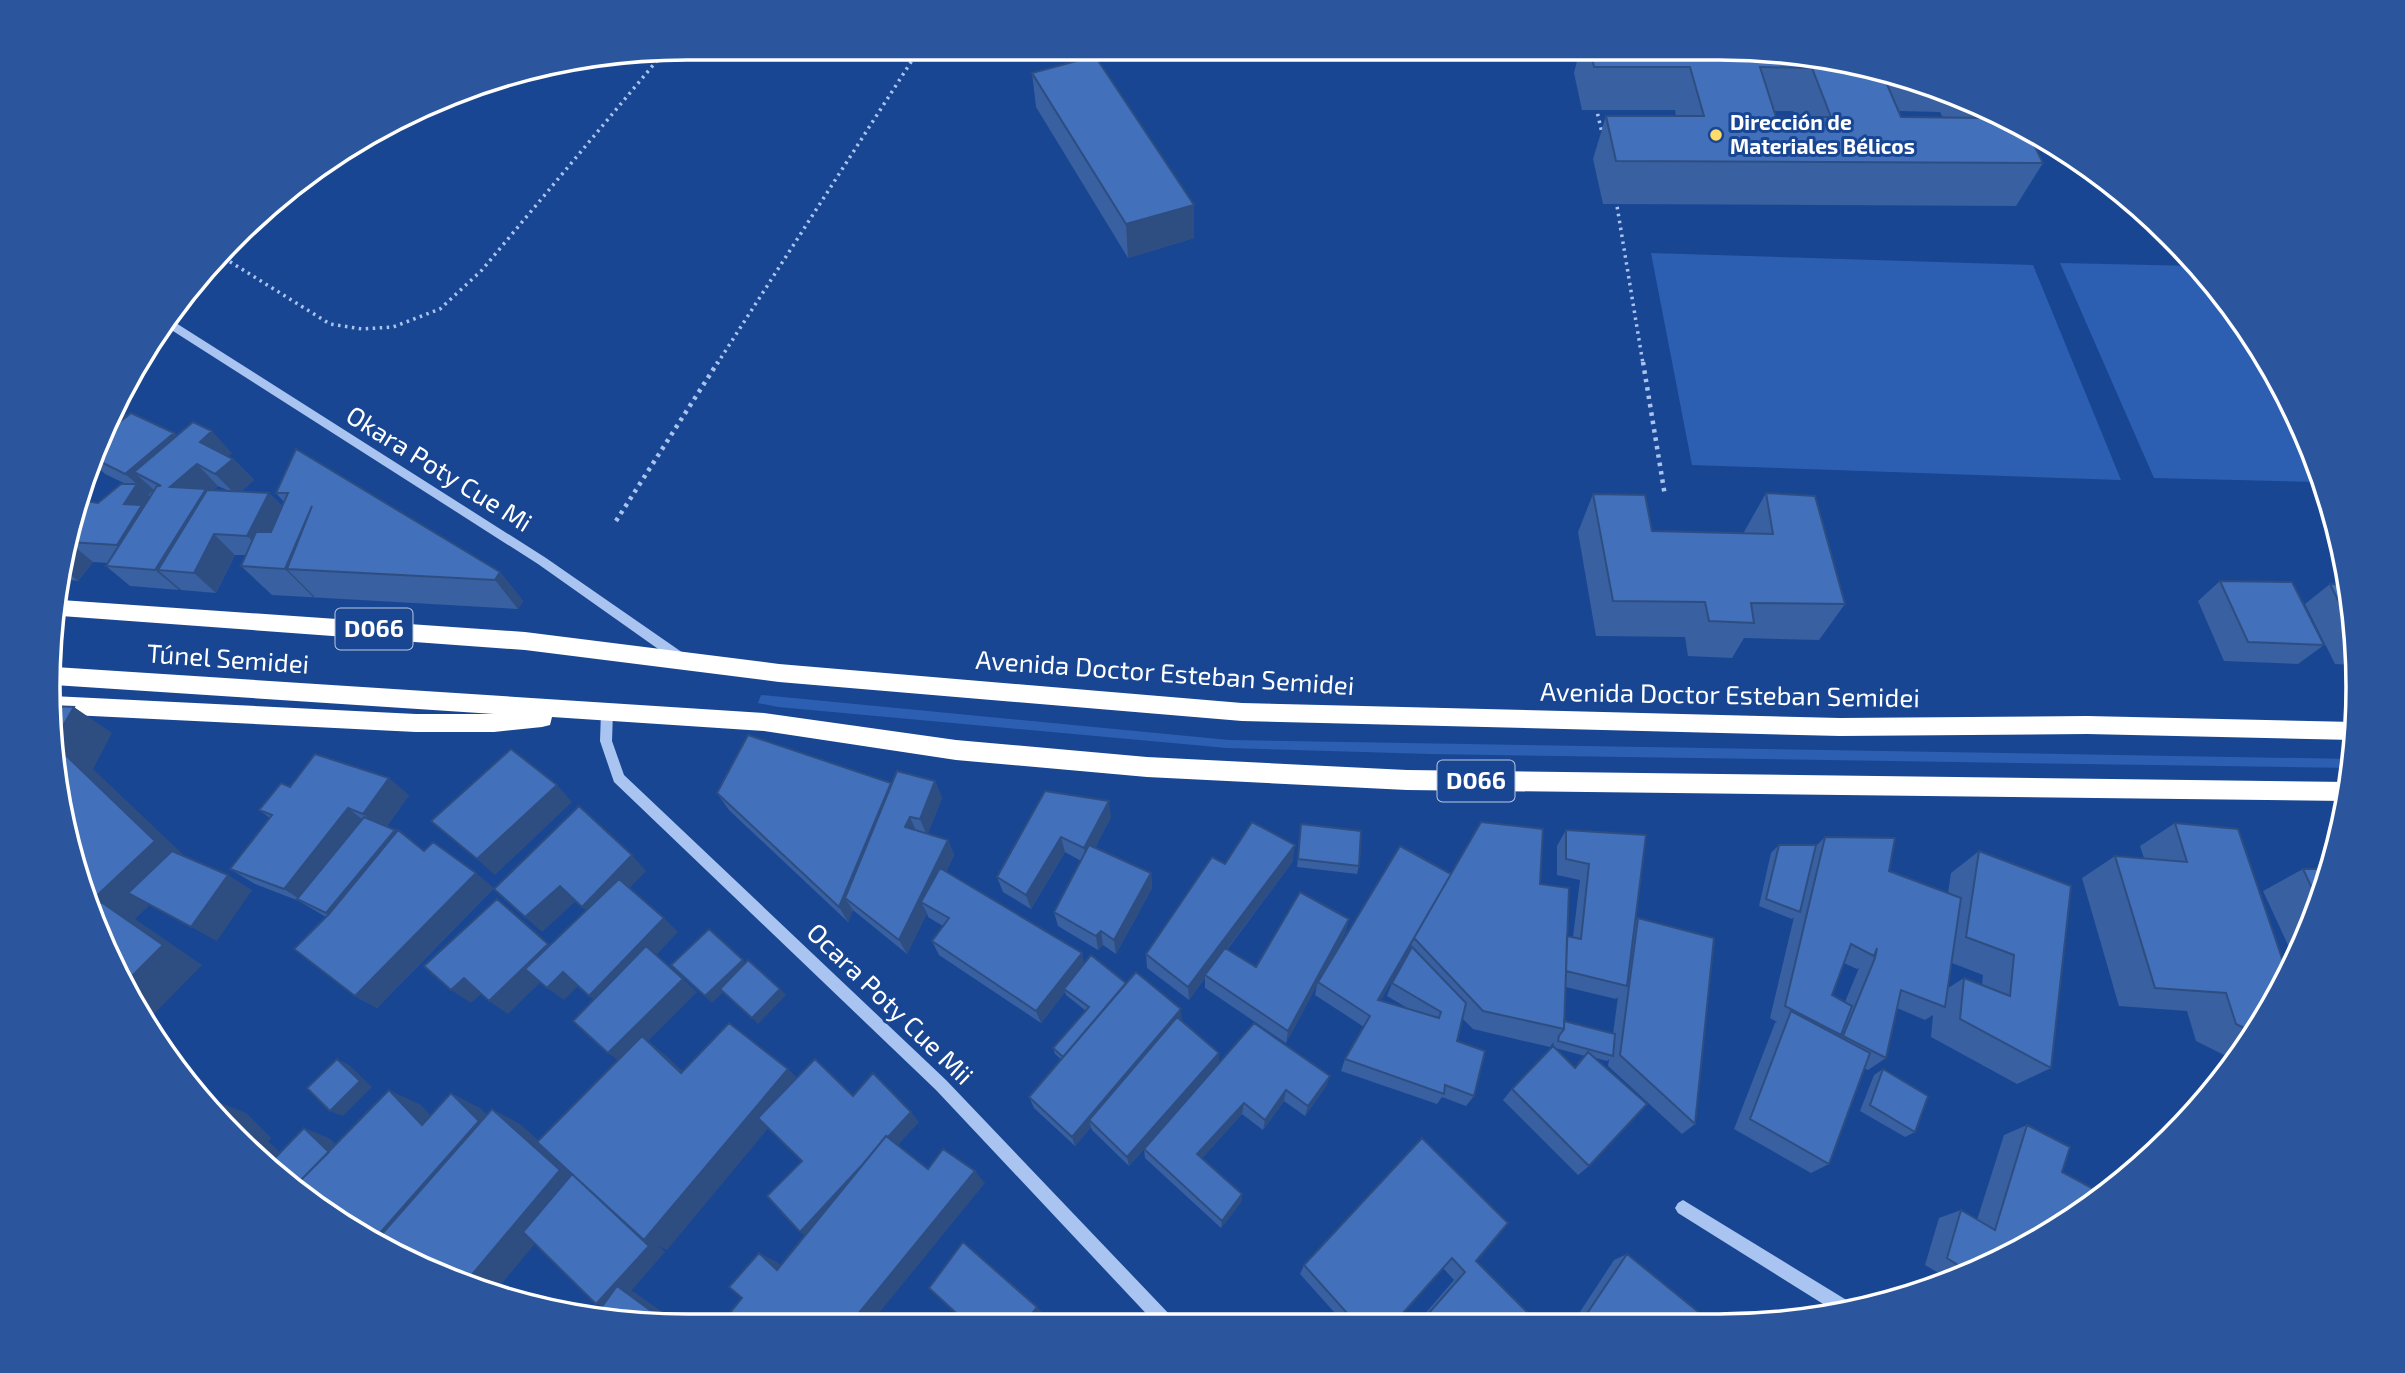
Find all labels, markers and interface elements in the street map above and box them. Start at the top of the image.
place label: Dirección de Materiales Bélicos [1730,109,1915,158]
marker: Dirección de Materiales Bélicos [1708,127,1724,143]
street label: Okara Poty Cue Mi [341,398,538,537]
road number: D066 [336,608,412,650]
street label: Túnel Semidei [146,636,310,679]
street label: Avenida Doctor Esteban Semidei [975,643,1356,700]
street label: Avenida Doctor Esteban Semidei [1540,675,1920,712]
road number: D066 [1438,760,1514,802]
street label: Ocara Poty Cue Mii [802,916,980,1090]

